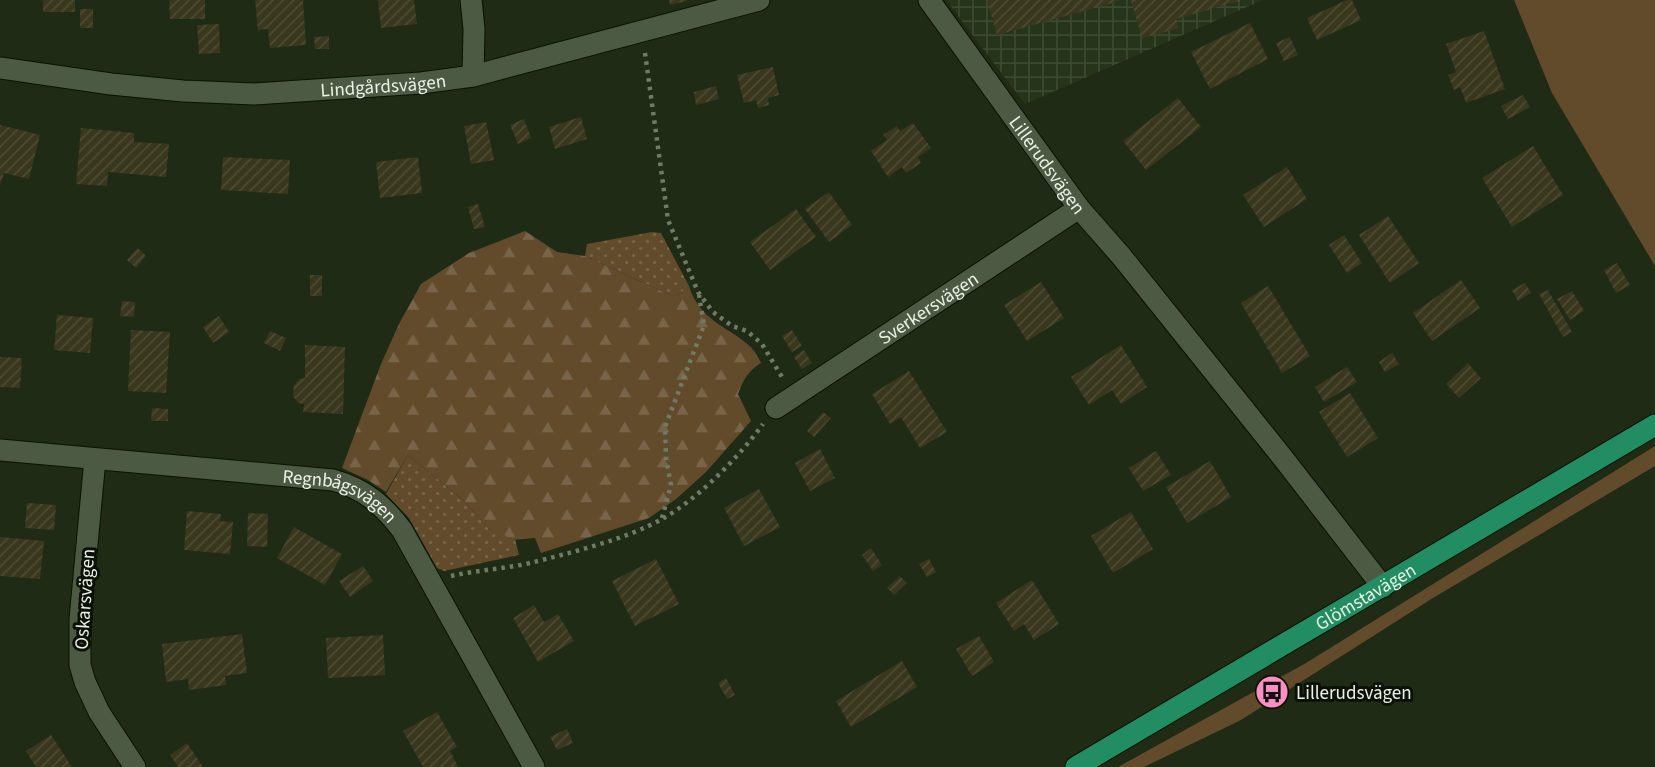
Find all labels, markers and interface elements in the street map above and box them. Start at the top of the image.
street label: Lindgårdsvägen [320,68,448,105]
street label: Lillerudsvägen [1002,111,1091,220]
street label: Sverkersvägen [873,266,984,352]
street label: Regnbågsvägen [281,464,403,530]
street label: Oskarsvägen [69,548,102,650]
street label: Glömstavägen [1310,557,1422,638]
bus stop icon: Lillerudsvägen [1253,673,1291,711]
place label: Lillerudsvägen [1296,680,1412,707]

